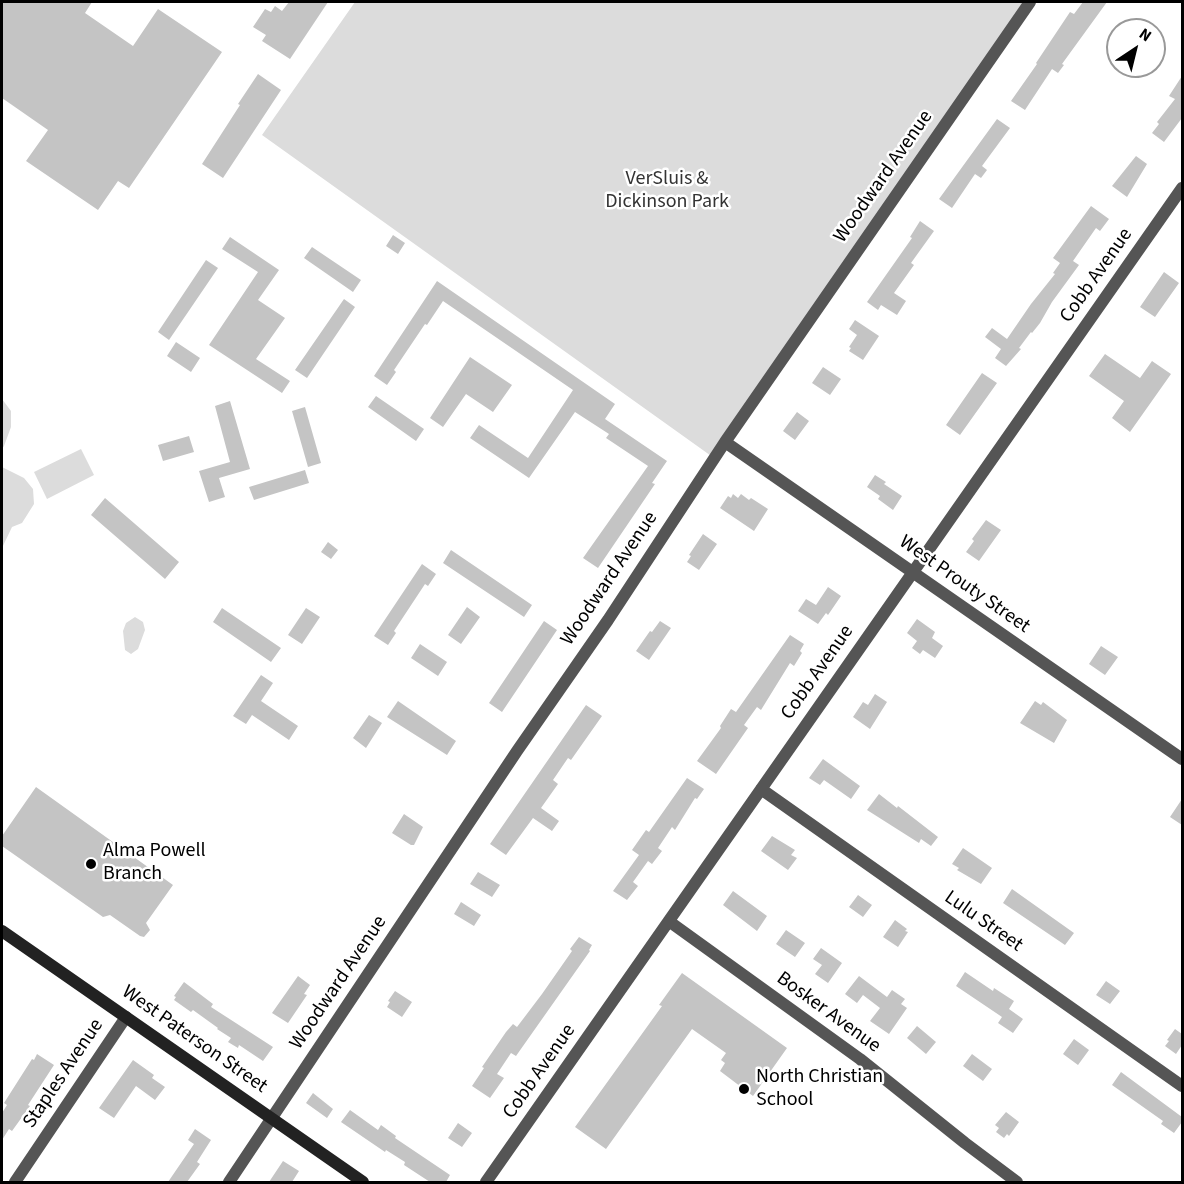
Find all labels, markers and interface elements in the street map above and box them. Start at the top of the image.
north arrow [1106,18,1166,78]
text: N [1135,23,1156,47]
street label: Woodward Avenue [829,106,939,248]
park label: VerSluis & Dickinson Park [605,168,729,215]
street label: Cobb Avenue [1056,224,1138,328]
street label: Woodward Avenue [556,508,664,650]
street label: West Prouty Street [894,531,1034,639]
street label: Cobb Avenue [777,621,859,725]
place label: Alma Powell Branch [103,840,206,887]
marker: Alma Powell Branch [84,857,98,871]
street label: Lulu Street [939,886,1027,958]
street label: Woodward Avenue [285,912,393,1054]
street label: Bosker Avenue [771,967,885,1059]
street label: West Paterson Street [117,981,271,1099]
street label: Staples Avenue [19,1015,109,1133]
street label: Cobb Avenue [499,1020,581,1124]
place label: North Christian School [756,1066,883,1113]
marker: North Christian School [737,1082,751,1096]

